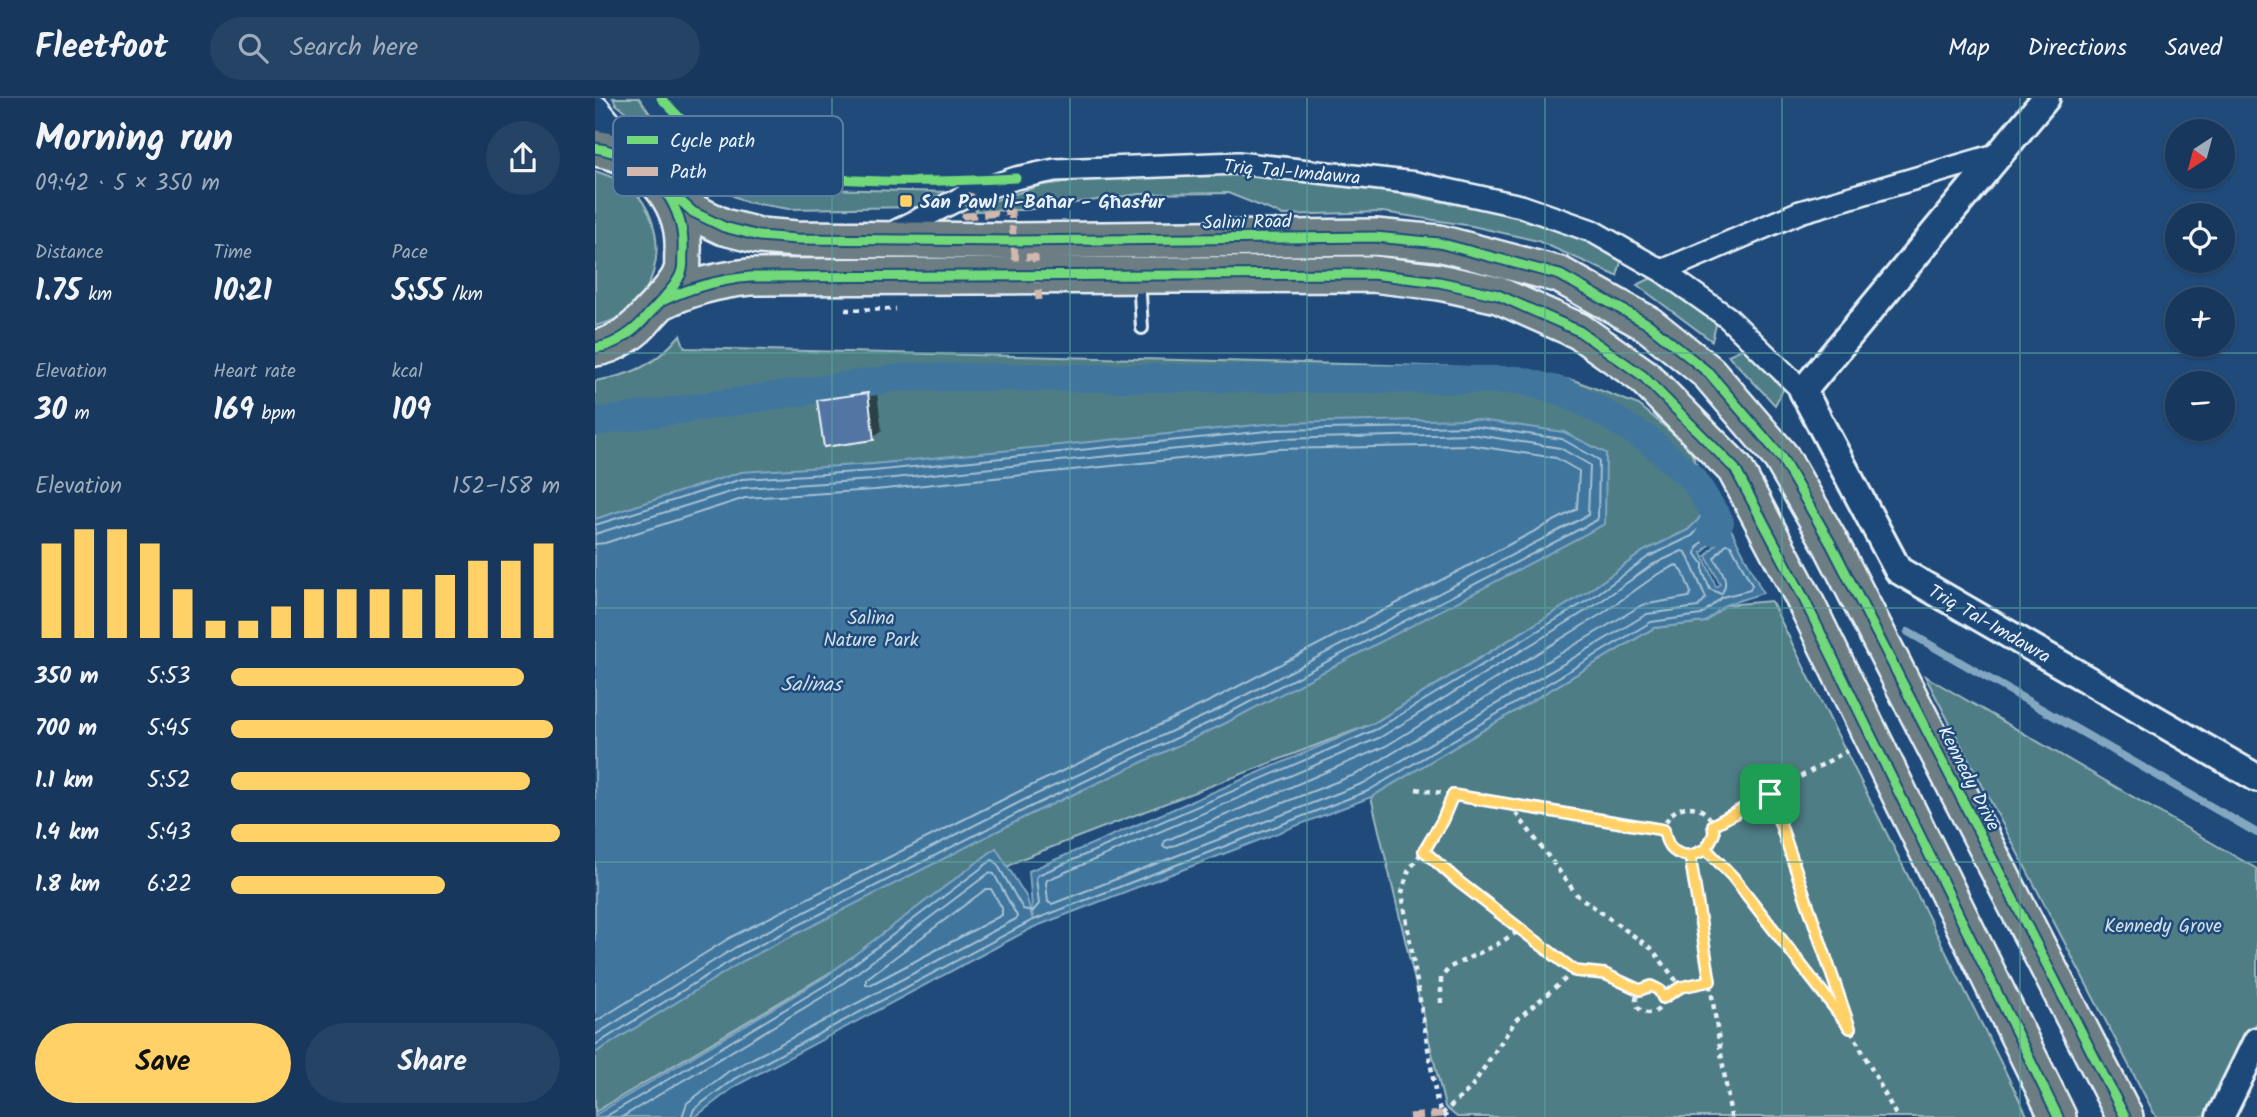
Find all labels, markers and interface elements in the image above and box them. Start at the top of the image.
search box [210,17,700,80]
text: Fleetfoot [35,22,168,75]
text: Search here [290,27,418,69]
icon: search [234,29,272,67]
text: Map [1948,29,1990,68]
text: Directions [2028,29,2127,68]
text: Saved [2165,29,2222,68]
text: Morning run [35,110,233,170]
legend [613,116,843,196]
north arrow [2165,119,2235,189]
map controls [2165,119,2235,441]
button: share [486,121,560,195]
text: Cycle path [670,127,755,157]
street label: Triq Tal-Imdawra [1222,152,1362,194]
text: Path [670,158,707,188]
text: 09:42 · 5 × 350 m [35,166,220,202]
place label: San Pawl il-Baħar - Għasfur [920,188,1166,218]
marker: San Pawl il-Baħar - Għasfur [898,193,914,209]
button: locate [2165,203,2235,273]
street label: Salini Road [1203,207,1292,239]
text: Distance [35,238,103,268]
text: Time [213,238,252,268]
text: Pace [392,238,428,268]
text: 1.75 [35,268,81,316]
text: 10:21 [213,268,272,316]
text: 5:55 [392,268,445,316]
text: km [81,280,112,310]
text: /km [445,280,483,310]
button: + [2165,287,2235,357]
text: Elevation [35,357,107,387]
text: Heart rate [213,357,296,387]
text: kcal [392,357,423,387]
button: − [2165,371,2235,441]
text: 30 [35,387,67,435]
text: 169 [213,387,254,435]
text: 109 [392,387,431,435]
text: m [67,399,90,429]
text: bpm [254,399,296,429]
text: Elevation [35,469,122,505]
text: 152–158 m [452,469,560,505]
street label: Triq Tal-Imdawra [1922,577,2056,672]
park label: Salina Nature Park [823,604,919,656]
text: 350 m [35,659,99,695]
text: 5:53 [147,659,191,695]
water label: Salinas [780,669,844,702]
text: 700 m [35,711,97,747]
text: 5:45 [147,711,190,747]
street label: Kennedy Drive [1929,721,2008,837]
text: 1.1 km [35,763,93,799]
text: 5:52 [147,763,191,799]
pin [1740,764,1800,824]
icon: arrive [1751,775,1789,813]
text: 1.4 km [35,815,99,851]
text: 5:43 [147,815,191,851]
text: 1.8 km [35,867,100,903]
text: 6:22 [147,867,192,903]
park label: Kennedy Grove [2104,912,2222,942]
button: Save [35,1023,291,1103]
button: Share [305,1023,560,1103]

